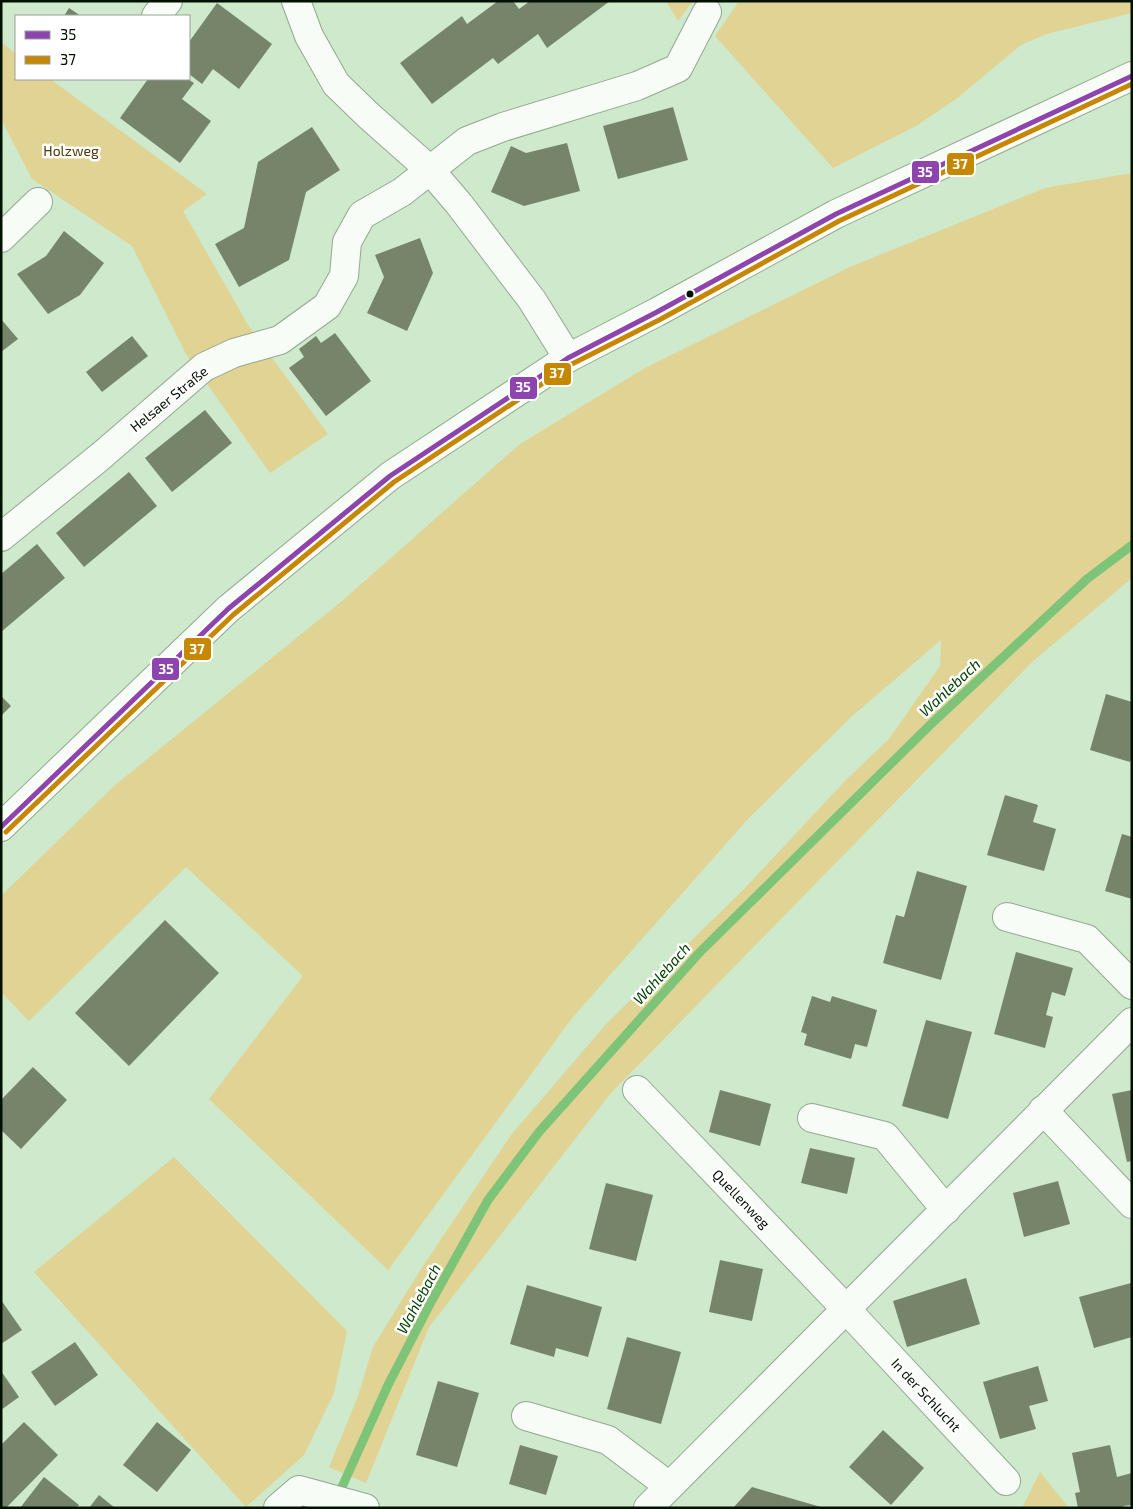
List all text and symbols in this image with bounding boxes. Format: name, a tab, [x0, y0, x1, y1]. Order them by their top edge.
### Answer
legend	[15, 15, 190, 80]
text: 35	[60, 25, 76, 43]
text: 37	[60, 50, 76, 68]
park label: Holzweg	[43, 142, 99, 159]
line badge: 37	[946, 152, 975, 176]
text: 37	[952, 155, 968, 172]
line badge: 35	[911, 160, 940, 184]
text: 35	[917, 163, 933, 180]
unlabelled marker	[685, 289, 695, 299]
street label: Helsaer Straße	[126, 362, 211, 435]
line badge: 37	[543, 362, 572, 386]
text: 37	[549, 364, 565, 381]
line badge: 35	[509, 376, 538, 400]
text: 35	[515, 378, 531, 395]
line badge: 37	[183, 637, 212, 661]
text: 37	[189, 640, 205, 657]
water label: Wahlebach	[915, 655, 984, 720]
line badge: 35	[151, 657, 180, 681]
text: 35	[158, 660, 174, 677]
water label: Wahlebach	[629, 939, 694, 1008]
street label: Quellenweg	[709, 1166, 774, 1232]
water label: Wahlebach	[392, 1260, 444, 1337]
street label: In der Schlucht	[888, 1354, 965, 1435]

